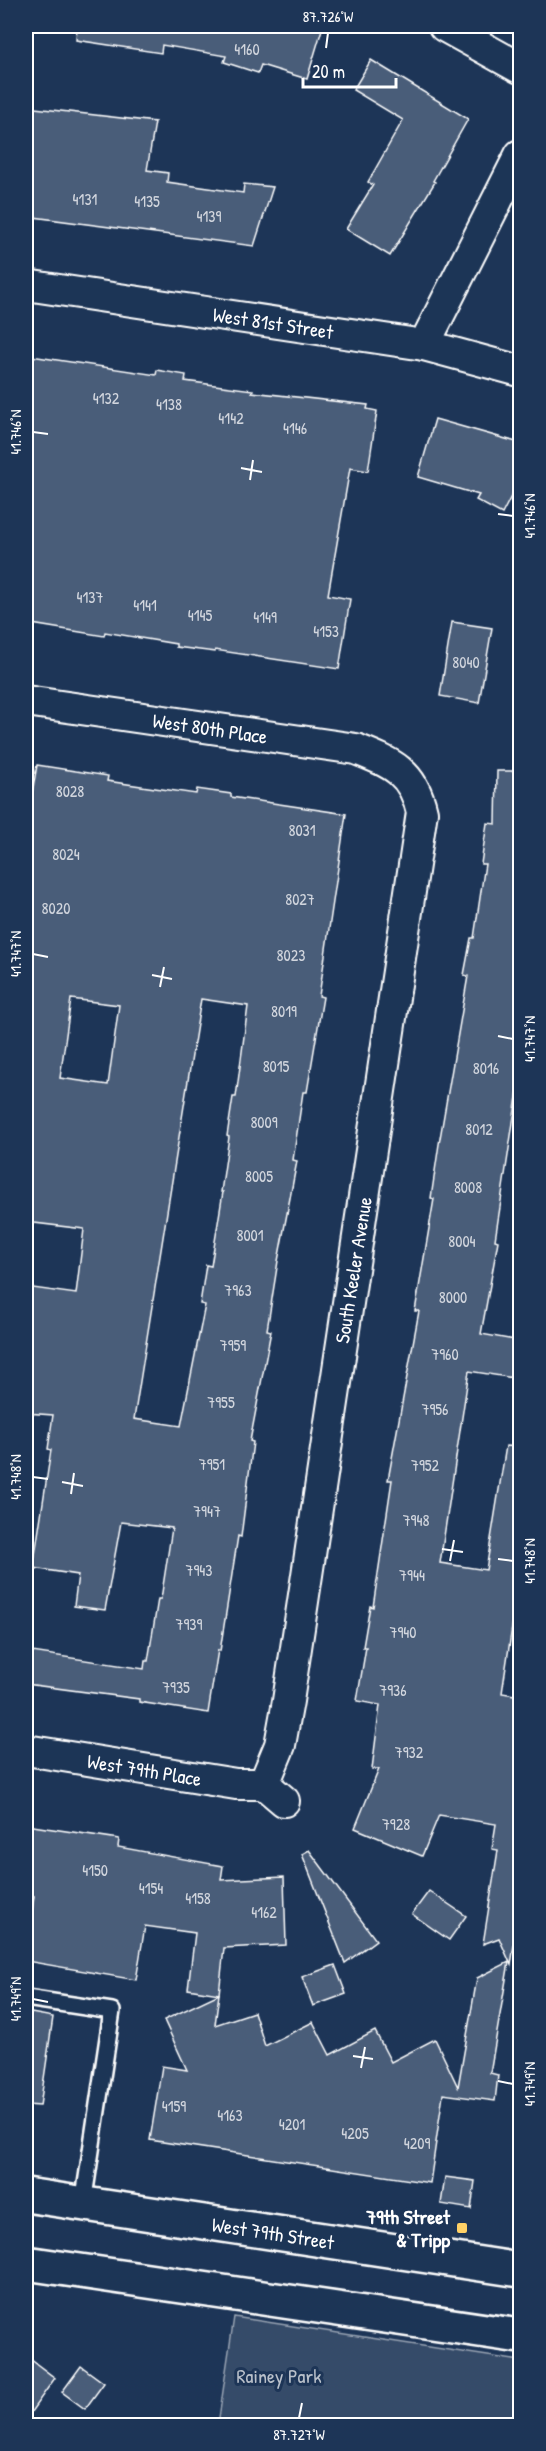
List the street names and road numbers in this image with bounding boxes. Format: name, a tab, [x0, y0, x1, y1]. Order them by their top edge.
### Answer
street label: West 81st Street	[211, 300, 336, 345]
street label: West 80th Place	[151, 706, 269, 749]
street label: South Keeler Avenue	[328, 1195, 378, 1345]
street label: West 79th Place	[85, 1747, 203, 1792]
street label: West 79th Street	[210, 2210, 337, 2255]

